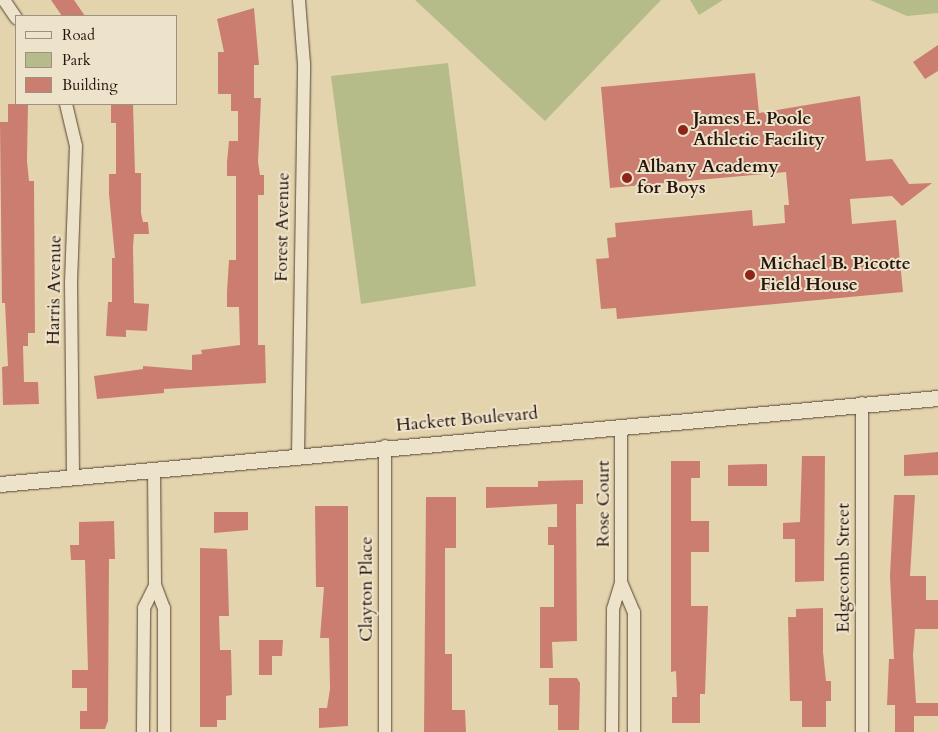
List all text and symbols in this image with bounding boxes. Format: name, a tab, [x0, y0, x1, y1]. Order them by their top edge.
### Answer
legend	[15, 15, 178, 105]
text: Road	[62, 25, 95, 45]
text: Park	[62, 50, 91, 70]
text: Building	[62, 75, 118, 95]
place label: James E. Poole Athletic Facility	[693, 109, 825, 152]
marker: James E. Poole Athletic Facility	[677, 124, 689, 136]
place label: Albany Academy for Boys	[637, 157, 779, 200]
street label: Forest Avenue	[271, 172, 295, 282]
marker: Albany Academy for Boys	[621, 172, 633, 184]
street label: Harris Avenue	[43, 235, 67, 345]
place label: Michael B. Picotte Field House	[760, 254, 911, 296]
marker: Michael B. Picotte Field House	[744, 269, 756, 281]
street label: Hackett Boulevard	[395, 403, 539, 437]
street label: Rose Court	[593, 461, 615, 547]
street label: Edgecomb Street	[833, 503, 855, 633]
street label: Clayton Place	[356, 536, 378, 642]

